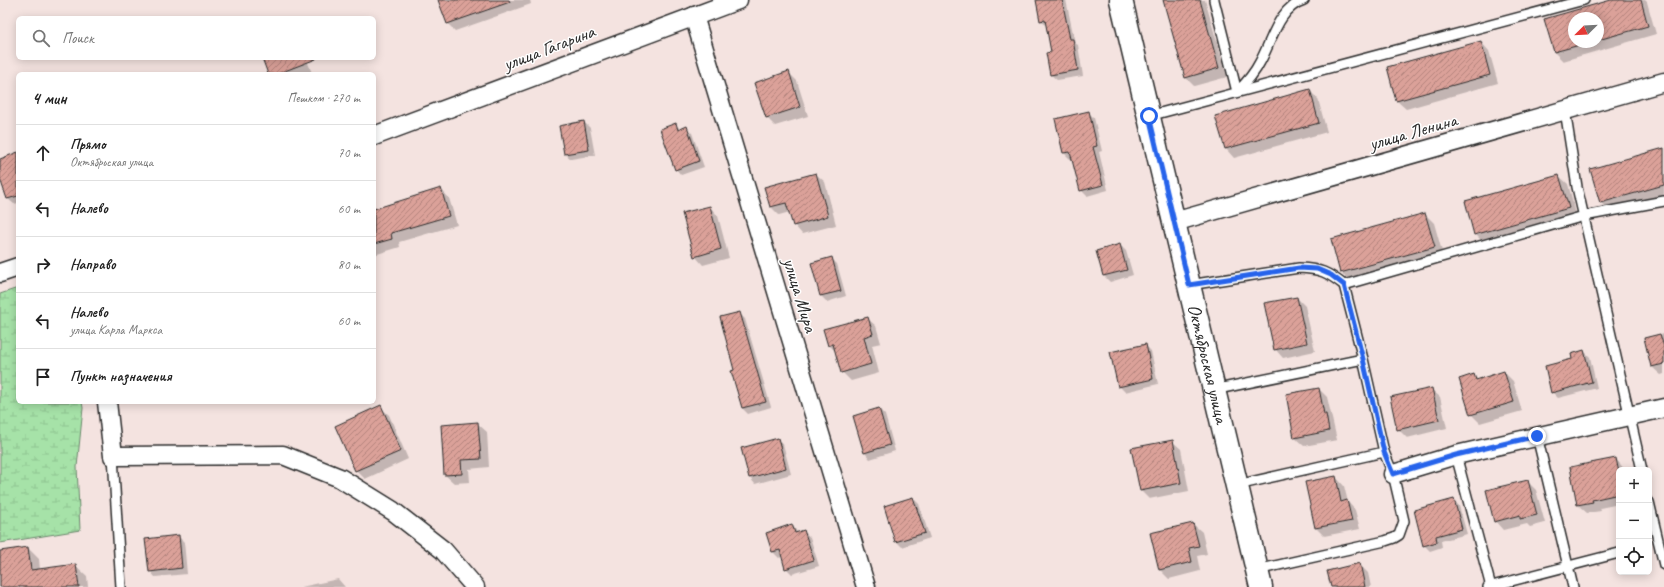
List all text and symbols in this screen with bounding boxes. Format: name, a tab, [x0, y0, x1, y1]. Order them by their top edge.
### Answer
north arrow	[1568, 12, 1604, 48]
search box	[16, 16, 376, 60]
street label: улица Гагарина	[499, 19, 600, 77]
icon: search	[30, 27, 52, 49]
text: Поиск	[62, 29, 94, 48]
text: 4 мин	[32, 88, 67, 109]
text: Пешком · 270 m	[287, 90, 360, 106]
route start	[1140, 107, 1158, 125]
street label: улица Ленина	[1365, 107, 1462, 156]
text: Прямо	[70, 135, 106, 154]
icon: ahead	[32, 142, 54, 164]
text: 70 m	[338, 145, 360, 161]
text: Октябрьская улица	[70, 154, 153, 170]
icon: left	[32, 198, 54, 220]
text: Налево	[70, 199, 108, 218]
text: 60 m	[338, 201, 360, 217]
icon: right	[32, 254, 54, 276]
street label: улица Мира	[777, 254, 823, 336]
text: Направо	[70, 255, 116, 274]
text: 80 m	[338, 257, 360, 273]
street label: Октябрьская улица	[1182, 302, 1234, 428]
text: Налево	[70, 303, 108, 322]
icon: left	[32, 310, 54, 332]
text: 60 m	[338, 313, 360, 329]
text: улица Карла Маркса	[70, 322, 162, 338]
icon: arrive	[32, 366, 54, 388]
text: Пункт назначения	[70, 367, 172, 386]
route end	[1528, 427, 1546, 445]
map controls	[1616, 467, 1652, 575]
button: +	[1616, 467, 1652, 503]
button: −	[1616, 503, 1652, 539]
button: locate	[1616, 539, 1652, 575]

